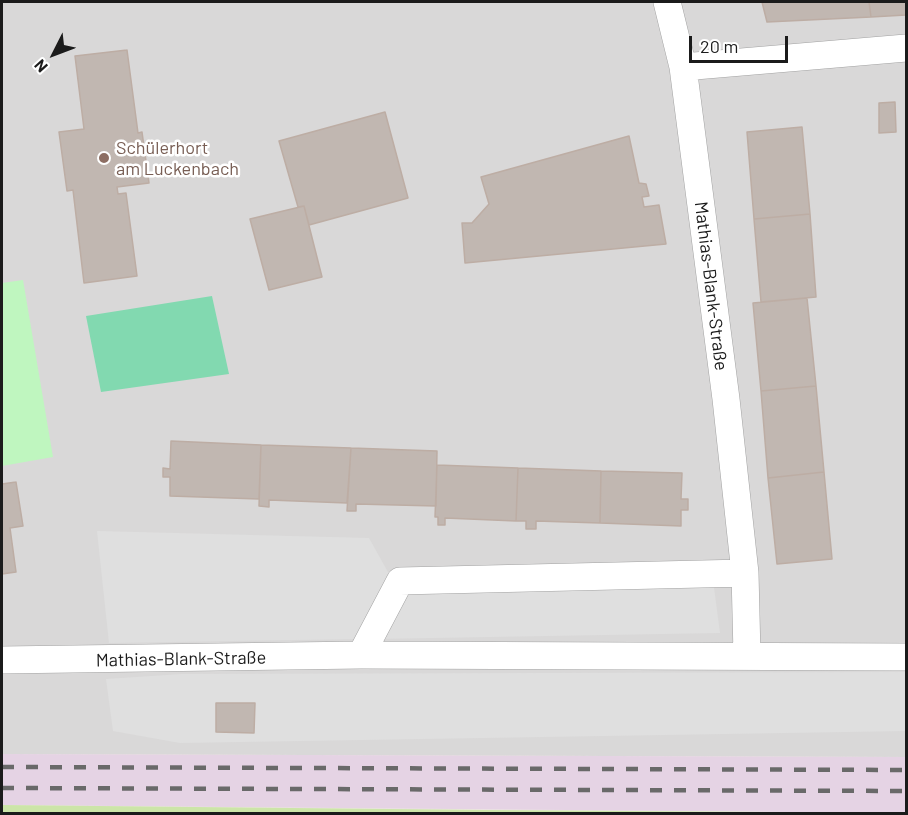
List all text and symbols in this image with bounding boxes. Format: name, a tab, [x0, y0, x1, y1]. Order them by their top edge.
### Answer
north arrow	[24, 24, 84, 84]
scale bar	[692, 24, 791, 62]
text: 20 m	[700, 35, 738, 57]
text: N	[30, 56, 51, 77]
place label: Schülerhort am Luckenbach	[116, 137, 239, 180]
marker: Schülerhort am Luckenbach	[97, 151, 111, 165]
street label: Mathias-Blank-Straße	[690, 200, 732, 372]
street label: Mathias-Blank-Straße	[96, 647, 266, 671]

